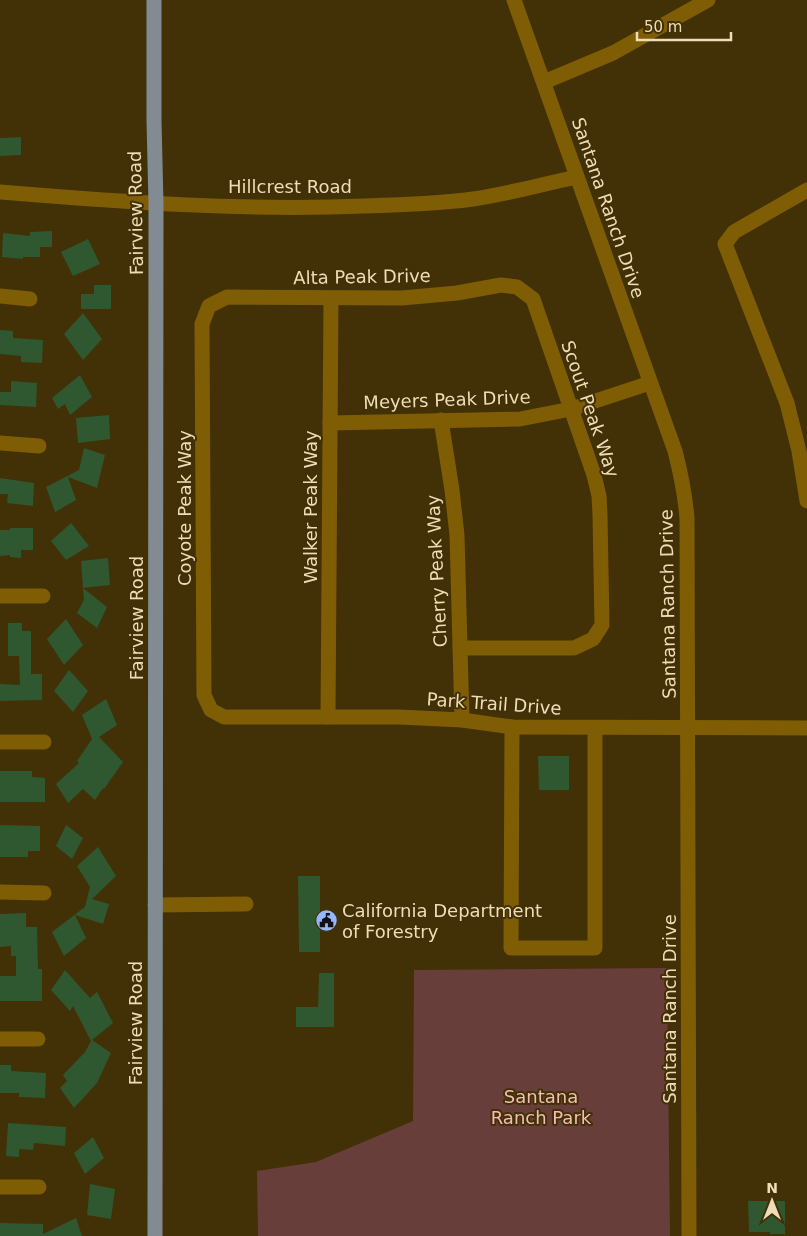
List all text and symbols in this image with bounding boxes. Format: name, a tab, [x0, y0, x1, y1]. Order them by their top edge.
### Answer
scale bar	[637, 10, 731, 42]
text: 50 m	[644, 18, 682, 36]
street label: Santana Ranch Drive	[568, 115, 649, 301]
street label: Fairview Road	[124, 151, 147, 275]
street label: Hillcrest Road	[228, 176, 352, 197]
street label: Alta Peak Drive	[293, 265, 431, 288]
street label: Scout Peak Way	[557, 338, 624, 480]
street label: Meyers Peak Drive	[363, 386, 531, 413]
street label: Coyote Peak Way	[174, 430, 195, 586]
street label: Walker Peak Way	[300, 430, 321, 584]
street label: Cherry Peak Way	[422, 494, 451, 648]
street label: Santana Ranch Drive	[655, 509, 680, 699]
street label: Fairview Road	[126, 556, 147, 680]
street label: Park Trail Drive	[426, 688, 562, 719]
place label: California Department of Forestry	[342, 900, 542, 942]
public building icon: California Department of Forestry	[314, 909, 338, 933]
street label: Santana Ranch Drive	[659, 914, 680, 1104]
street label: Fairview Road	[125, 961, 146, 1085]
park label: Santana Ranch Park	[491, 1086, 592, 1128]
north arrow	[747, 1176, 797, 1226]
text: N	[766, 1180, 778, 1196]

